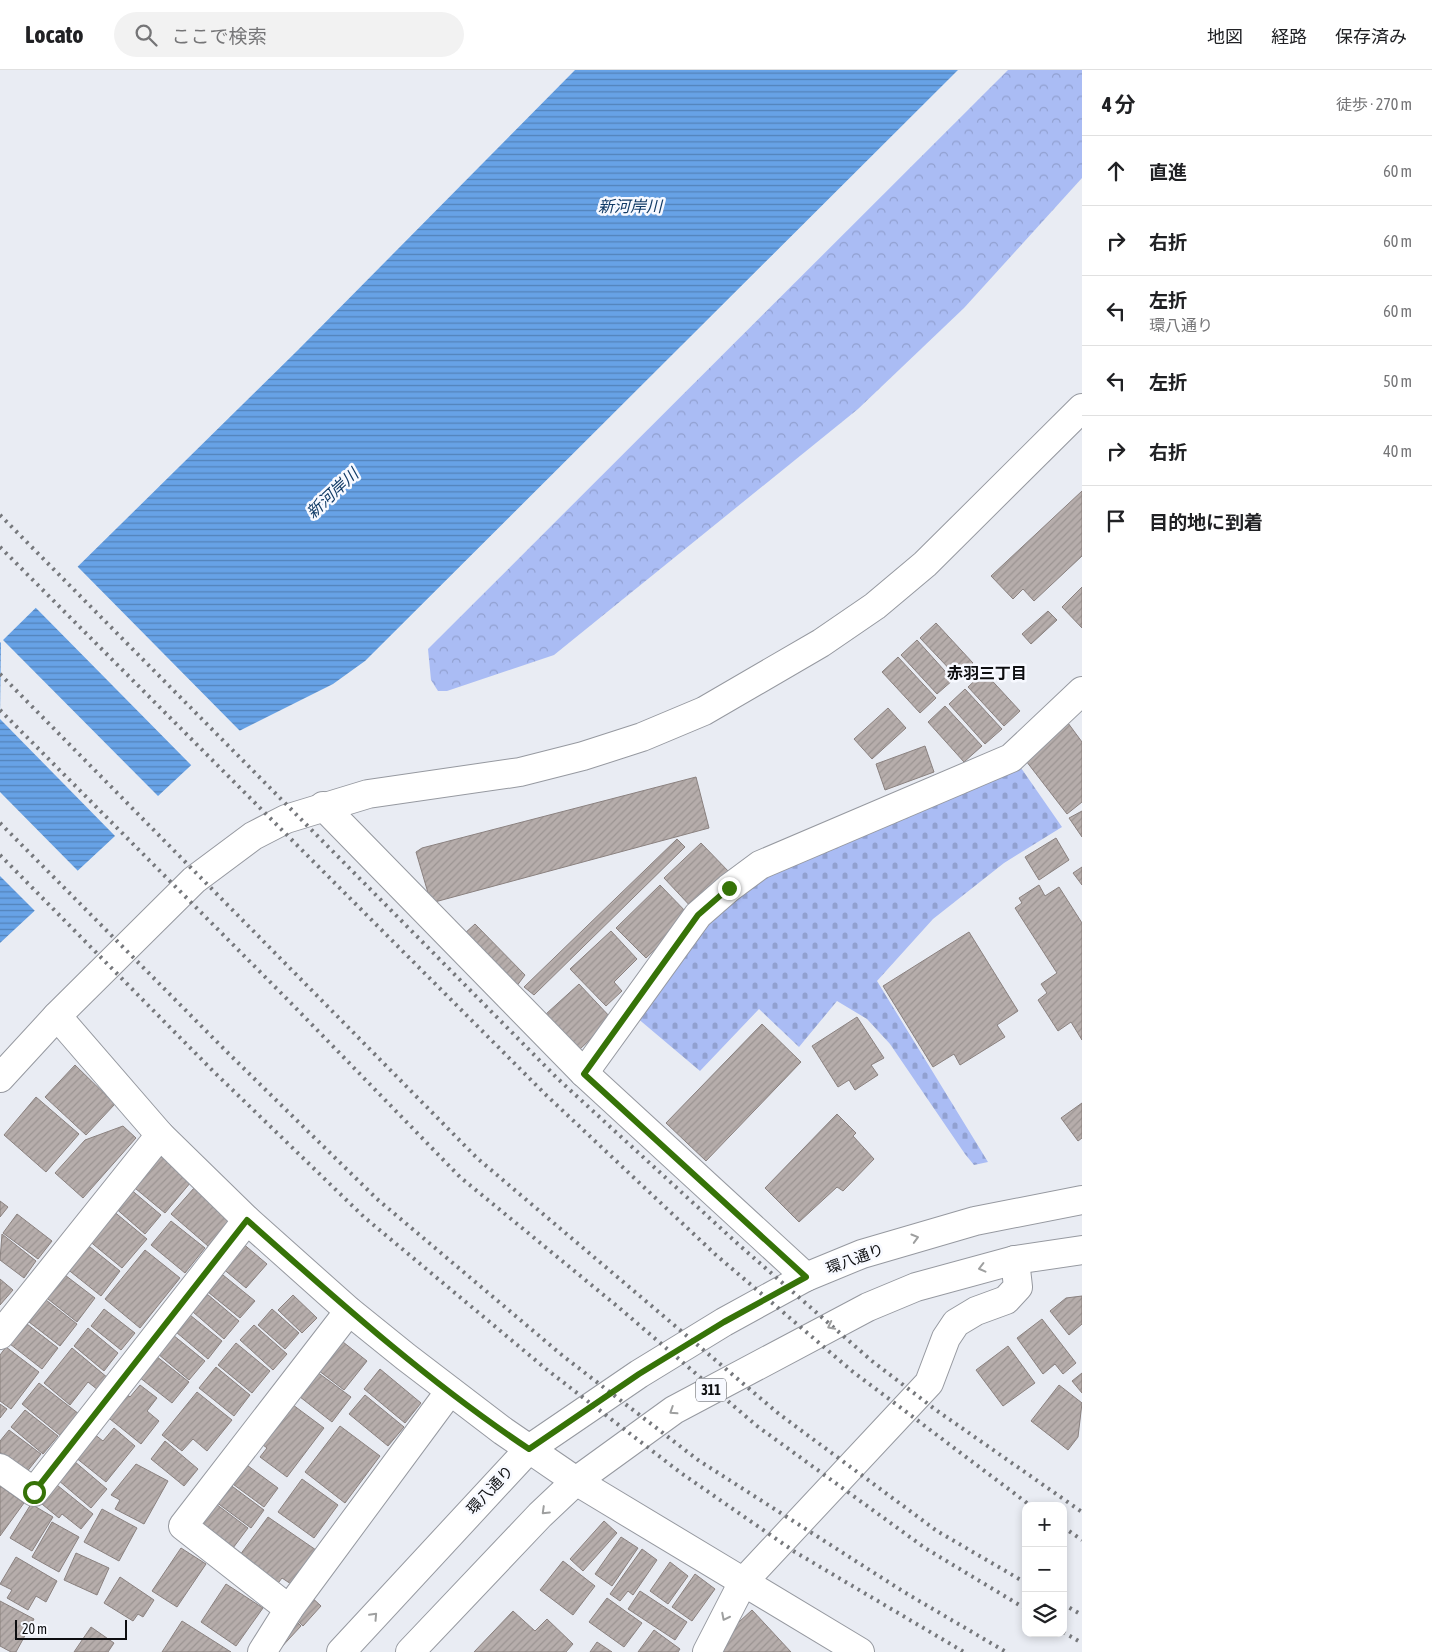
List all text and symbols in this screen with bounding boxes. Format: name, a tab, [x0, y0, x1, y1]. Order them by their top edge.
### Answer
search box	[114, 12, 464, 57]
text: Locato	[25, 21, 84, 48]
icon: search	[132, 21, 160, 49]
text: ここで検索	[172, 25, 267, 47]
text: 地図	[1207, 26, 1243, 47]
text: 経路	[1271, 26, 1307, 47]
text: 保存済み	[1335, 26, 1407, 47]
text: 4 分	[1102, 92, 1136, 116]
text: 徒歩 · 270 m	[1336, 95, 1412, 113]
icon: ahead	[1102, 157, 1130, 185]
text: 直進	[1149, 161, 1187, 183]
text: 60 m	[1383, 162, 1412, 180]
water label: 新河岸川	[598, 197, 664, 215]
icon: right	[1102, 227, 1130, 255]
text: 右折	[1149, 231, 1187, 253]
text: 60 m	[1383, 232, 1412, 250]
text: 左折	[1149, 289, 1187, 311]
icon: left	[1102, 297, 1130, 325]
text: 60 m	[1383, 302, 1412, 320]
text: 環八通り	[1149, 316, 1213, 334]
icon: left	[1102, 367, 1130, 395]
text: 左折	[1149, 371, 1187, 393]
text: 50 m	[1383, 372, 1412, 390]
icon: right	[1102, 437, 1130, 465]
text: 右折	[1149, 441, 1187, 463]
text: 40 m	[1383, 442, 1412, 460]
water label: 新河岸川	[302, 463, 363, 521]
icon: arrive	[1102, 507, 1130, 535]
text: 目的地に到着	[1149, 511, 1263, 533]
district label: 赤羽三丁目	[947, 664, 1027, 682]
route end	[718, 877, 741, 900]
one-way arrow	[910, 1234, 918, 1244]
street label: 環八通り	[824, 1240, 886, 1277]
one-way arrow	[978, 1262, 987, 1273]
one-way arrow	[828, 1320, 837, 1330]
road number: 311	[696, 1378, 726, 1402]
one-way arrow	[669, 1405, 678, 1415]
street label: 環八通り	[463, 1462, 516, 1517]
route start	[23, 1481, 46, 1504]
map controls	[1022, 1502, 1067, 1637]
button: +	[1022, 1502, 1067, 1547]
one-way arrow	[542, 1505, 551, 1514]
button: −	[1022, 1547, 1067, 1592]
button: layers	[1022, 1592, 1067, 1637]
one-way arrow	[721, 1612, 731, 1621]
one-way arrow	[368, 1613, 377, 1622]
scale bar	[15, 1617, 128, 1640]
text: 20 m	[22, 1621, 47, 1637]

